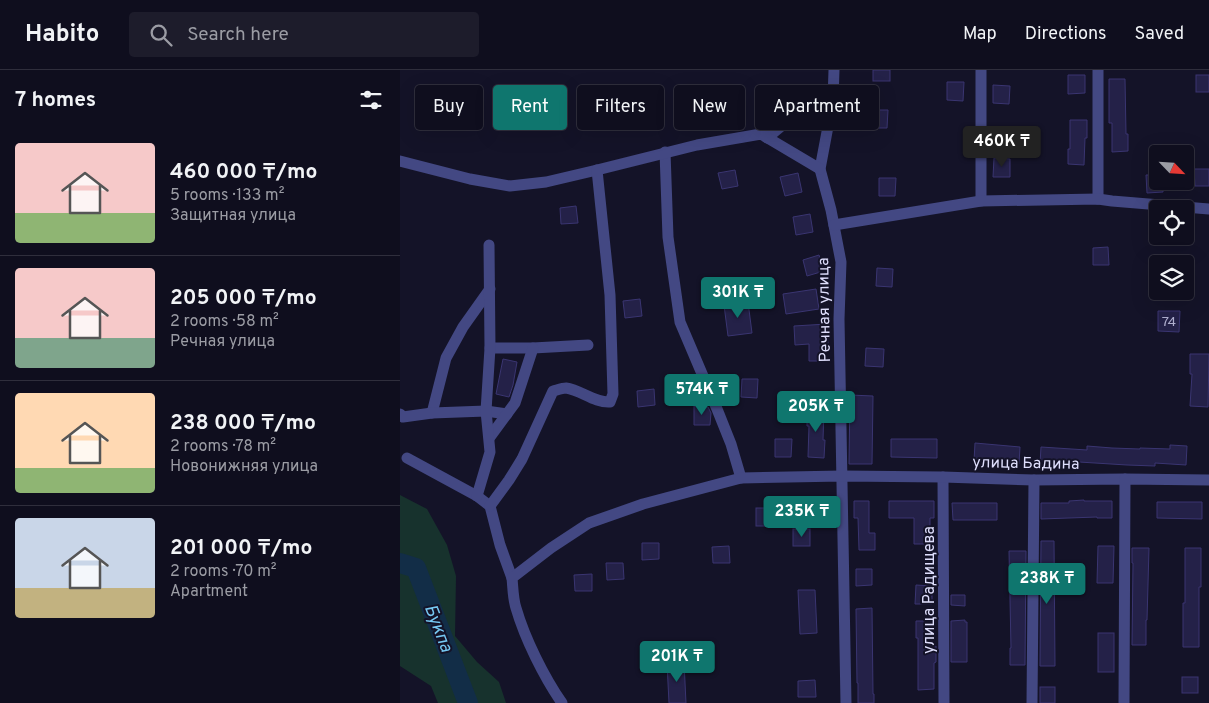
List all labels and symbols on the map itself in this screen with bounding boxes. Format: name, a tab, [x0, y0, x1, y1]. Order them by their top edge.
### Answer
pin: 460K ₸	[961, 126, 1043, 168]
north arrow	[1149, 145, 1194, 190]
street label: Речная улица	[814, 257, 836, 363]
pin: 301K ₸	[697, 276, 779, 319]
house number: 74	[1162, 314, 1176, 331]
pin: 574K ₸	[661, 374, 743, 416]
pin: 205K ₸	[775, 390, 857, 433]
street label: улица Бадина	[972, 453, 1080, 475]
pin: 235K ₸	[761, 496, 843, 538]
street label: улица Радищева	[920, 526, 940, 654]
pin: 238K ₸	[1006, 562, 1088, 605]
water label: Букпа	[418, 601, 457, 656]
pin: 201K ₸	[636, 640, 718, 683]

